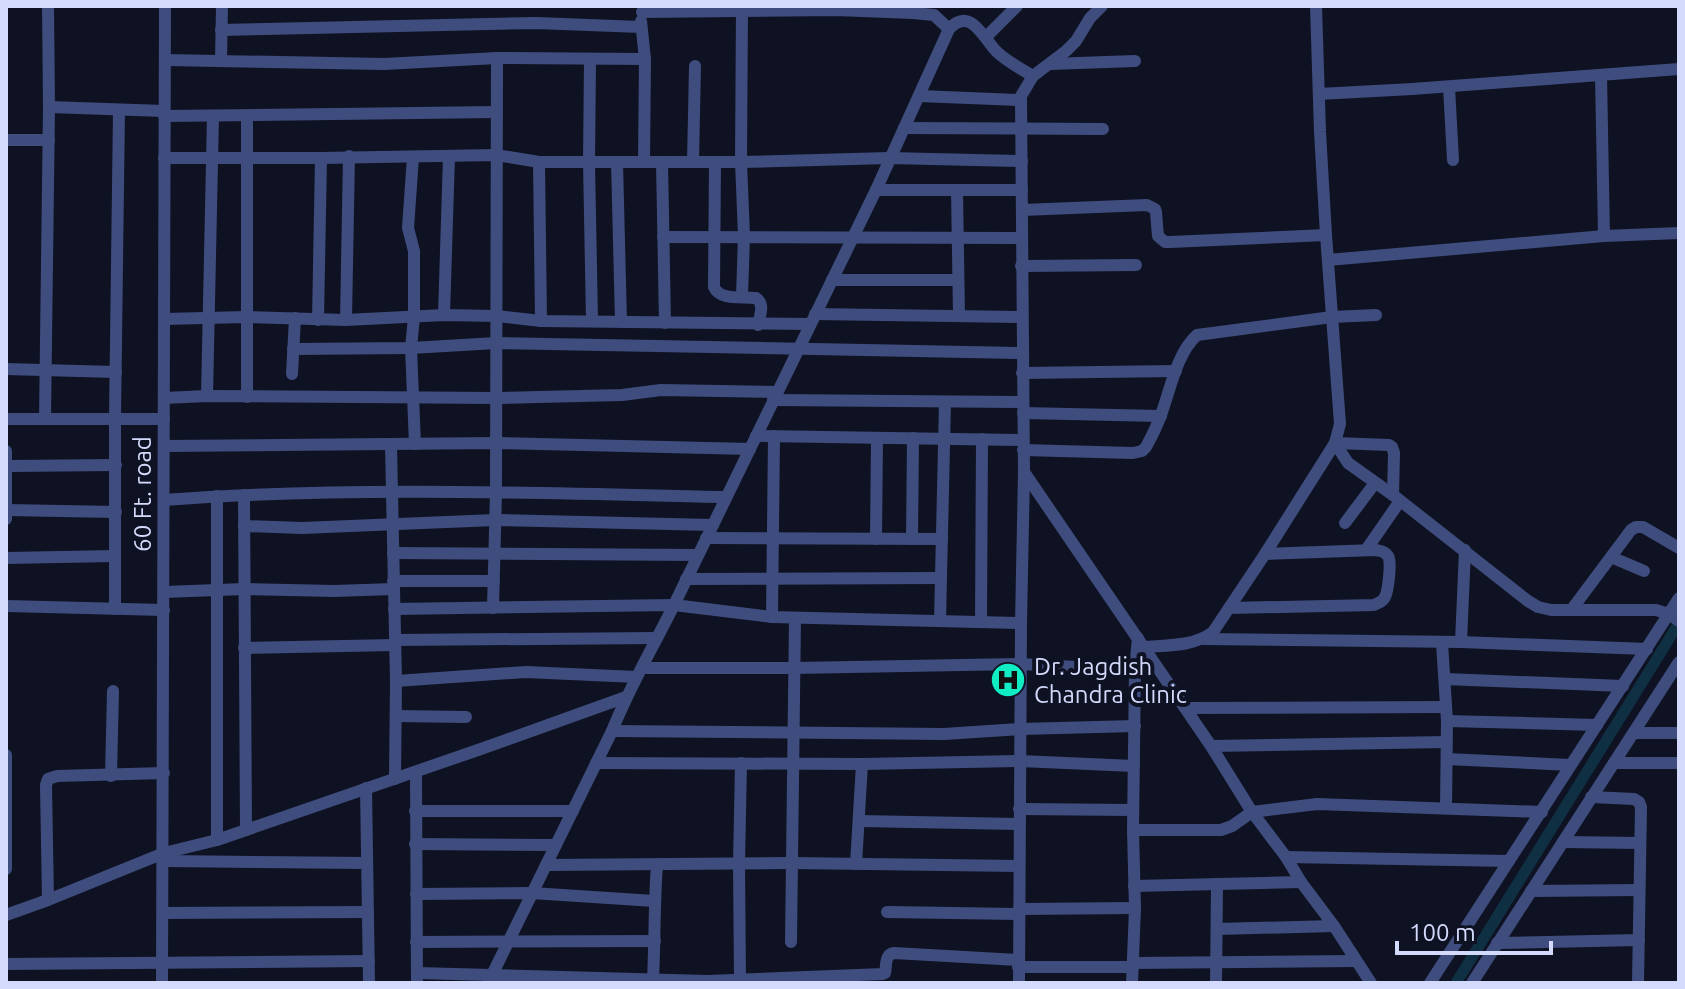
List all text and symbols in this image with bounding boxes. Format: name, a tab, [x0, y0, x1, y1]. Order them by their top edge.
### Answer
street label: 60 Ft. road	[129, 436, 156, 552]
place label: Dr. Jagdish Chandra Clinic	[1034, 653, 1187, 708]
hospital icon: Dr. Jagdish Chandra Clinic	[989, 661, 1027, 699]
scale bar	[1397, 905, 1551, 955]
text: 100 m	[1409, 919, 1476, 946]

